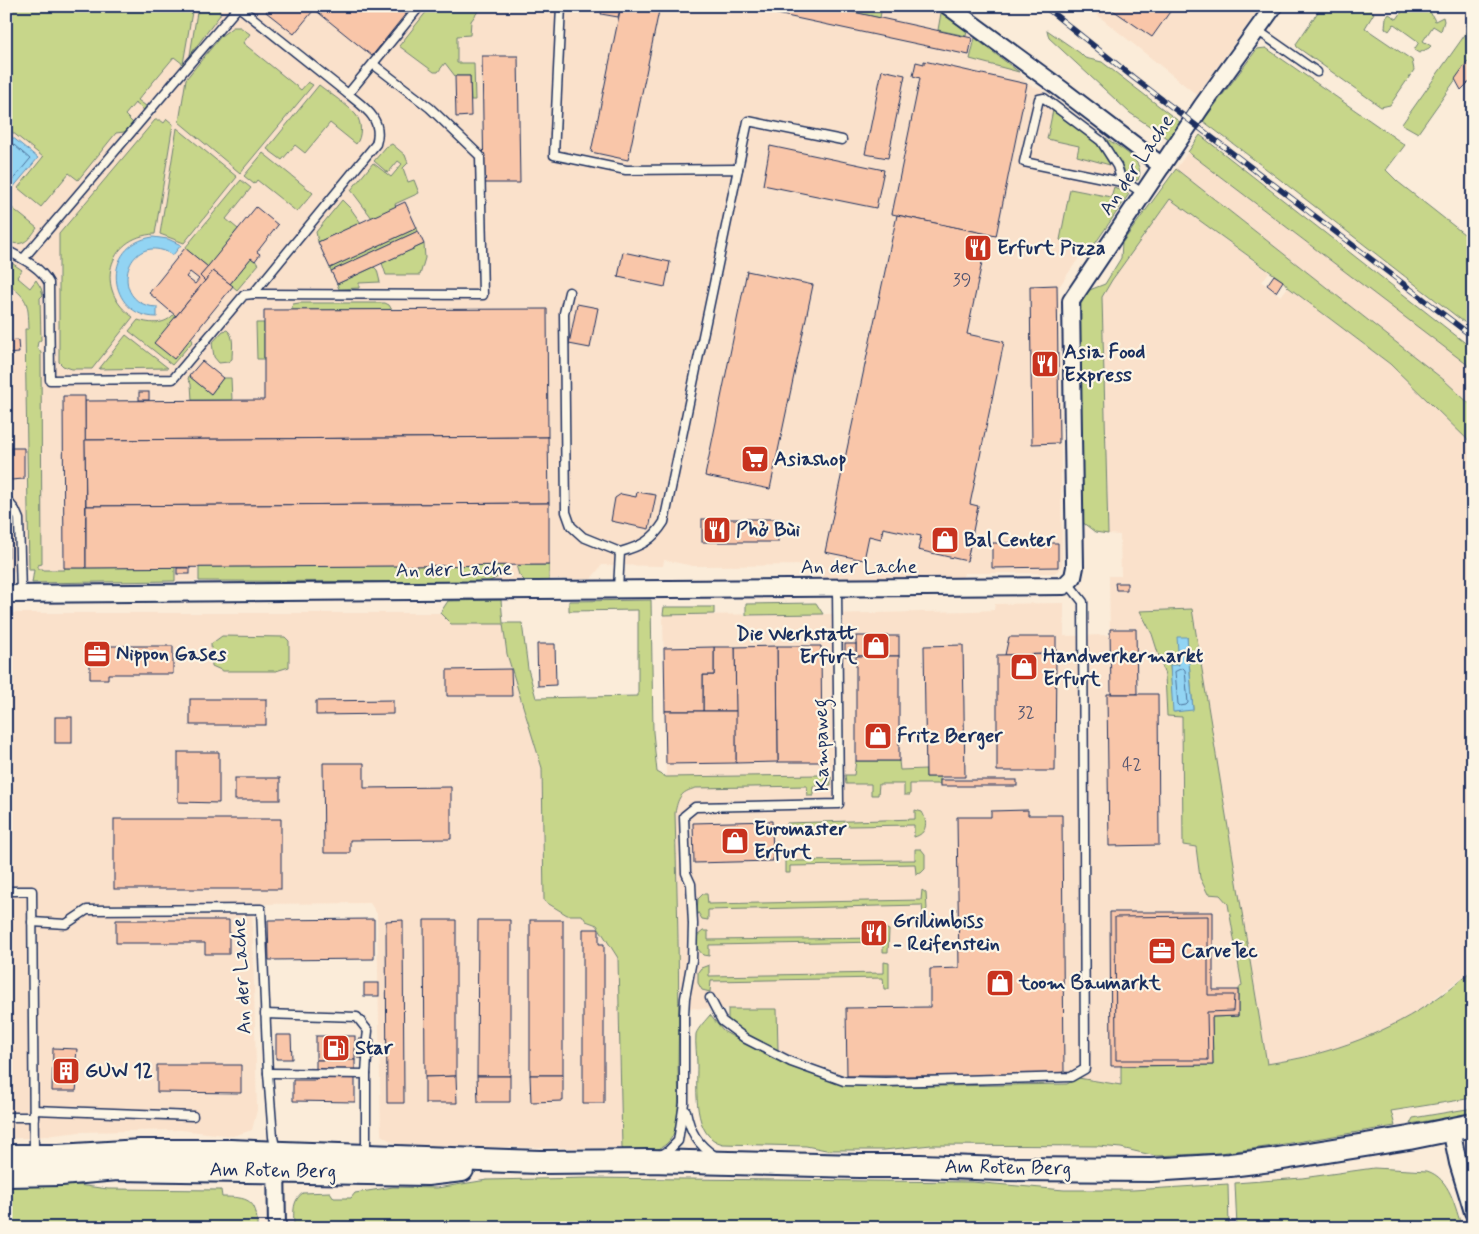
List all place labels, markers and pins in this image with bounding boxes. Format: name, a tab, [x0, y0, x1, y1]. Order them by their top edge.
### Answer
restaurant icon: Erfurt Pizza	[963, 233, 993, 263]
place label: Erfurt Pizza	[997, 235, 1106, 262]
place label: Asia Food Express	[1064, 339, 1145, 389]
restaurant icon: Asia Food Express	[1030, 349, 1060, 379]
supermarket icon: Asiashop	[740, 444, 770, 474]
place label: Asiashop	[774, 446, 846, 473]
restaurant icon: Phở Bùi	[702, 515, 732, 545]
place label: Phở Bùi	[736, 517, 801, 544]
shop icon: Bal Center	[930, 525, 960, 555]
place label: Bal Center	[964, 527, 1056, 554]
place label: Die Werkstatt Erfurt	[736, 621, 858, 671]
shop icon: Die Werkstatt Erfurt	[861, 631, 891, 661]
office icon: Nippon Gases	[82, 639, 112, 669]
place label: Nippon Gases	[116, 641, 227, 668]
place label: Handwerkermarkt Erfurt	[1043, 643, 1204, 693]
shop icon: Handwerkermarkt Erfurt	[1009, 652, 1039, 682]
shop icon: Fritz Berger	[863, 721, 893, 751]
place label: Fritz Berger	[897, 723, 1003, 750]
place label: Euromaster Erfurt	[754, 816, 847, 866]
shop icon: Euromaster Erfurt	[720, 826, 750, 856]
place label: Grillimbiss - Reifenstein	[893, 908, 1000, 958]
restaurant icon: Grillimbiss - Reifenstein	[859, 918, 889, 948]
office icon: CarveTec	[1147, 936, 1177, 966]
place label: CarveTec	[1181, 938, 1258, 965]
shop icon: toom Baumarkt	[985, 968, 1015, 998]
place label: toom Baumarkt	[1018, 970, 1162, 997]
fuel station icon: Star	[321, 1033, 351, 1063]
place label: Star	[355, 1035, 393, 1062]
building icon: GUW 12	[51, 1056, 81, 1086]
place label: GUW 12	[85, 1058, 153, 1085]

